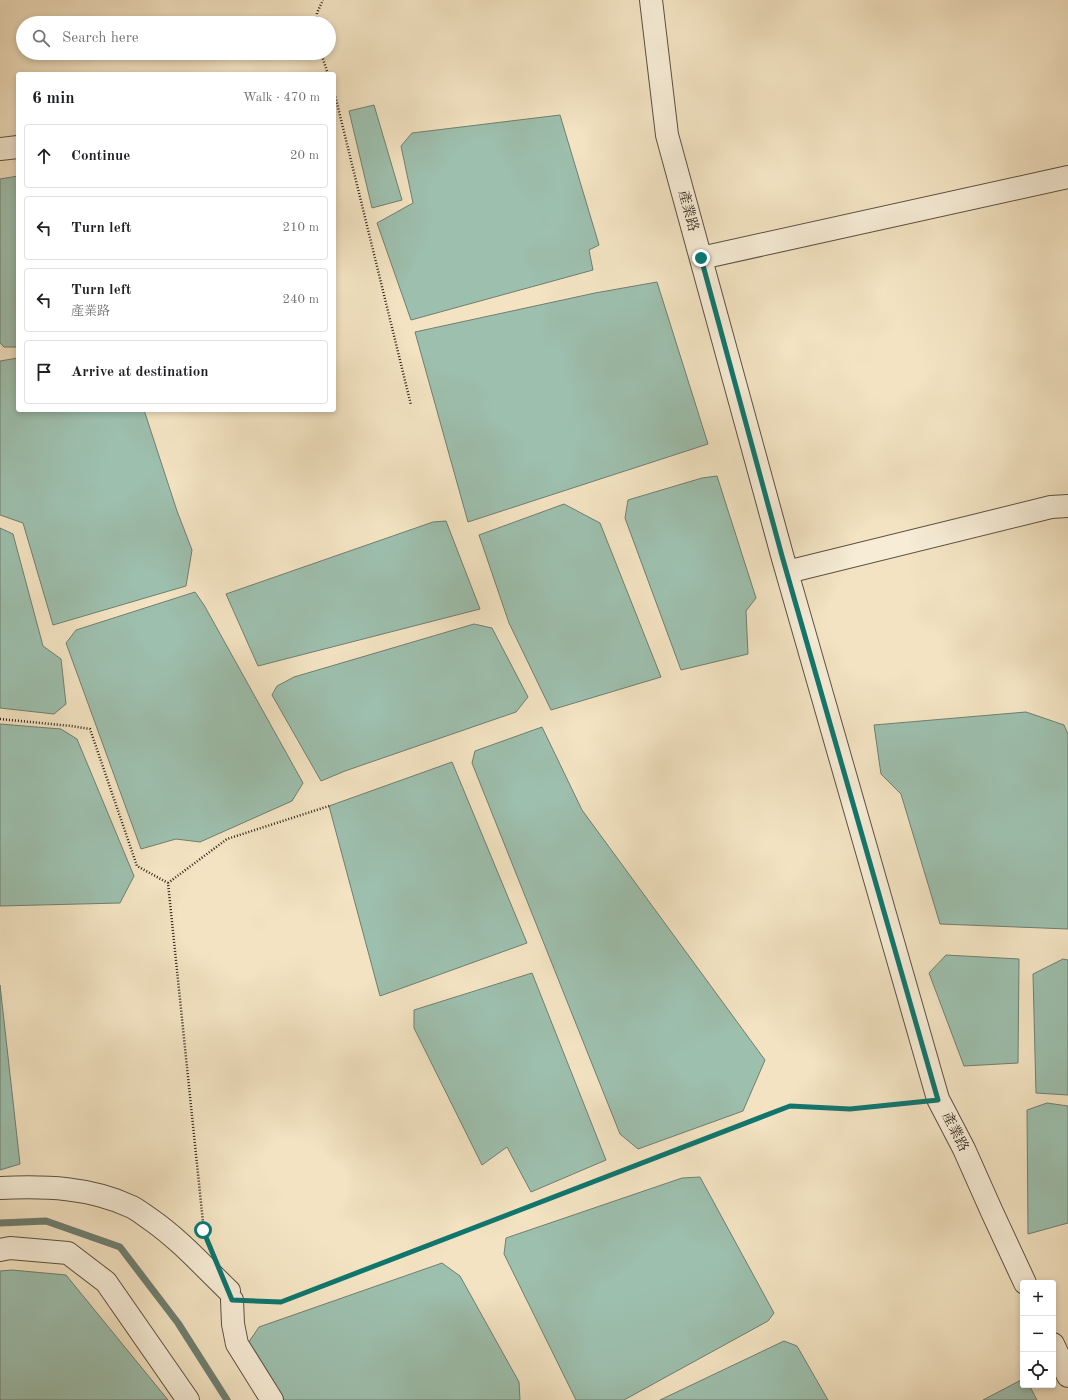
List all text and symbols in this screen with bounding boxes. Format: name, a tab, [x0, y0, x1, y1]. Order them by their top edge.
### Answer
search box	[16, 16, 336, 60]
icon: search	[30, 27, 52, 49]
text: Search here	[62, 31, 139, 46]
text: 6 min	[32, 90, 75, 107]
text: Walk · 470 m	[243, 91, 320, 104]
icon: ahead	[33, 145, 55, 167]
text: Continue	[71, 149, 130, 164]
text: 20 m	[290, 149, 319, 162]
street label: 產業路	[676, 189, 701, 233]
icon: left	[33, 217, 55, 239]
text: Turn left	[71, 221, 131, 236]
text: 210 m	[282, 221, 319, 234]
route end	[692, 249, 710, 267]
text: Turn left	[71, 283, 131, 298]
icon: left	[33, 289, 55, 311]
text: 240 m	[282, 293, 319, 306]
text: 產業路	[71, 305, 110, 318]
icon: arrive	[33, 361, 55, 383]
text: Arrive at destination	[71, 365, 209, 380]
street label: 產業路	[939, 1110, 972, 1154]
route start	[194, 1221, 212, 1239]
map controls	[1020, 1280, 1056, 1388]
button: +	[1020, 1280, 1056, 1316]
button: −	[1020, 1316, 1056, 1352]
button: locate	[1020, 1352, 1056, 1388]

